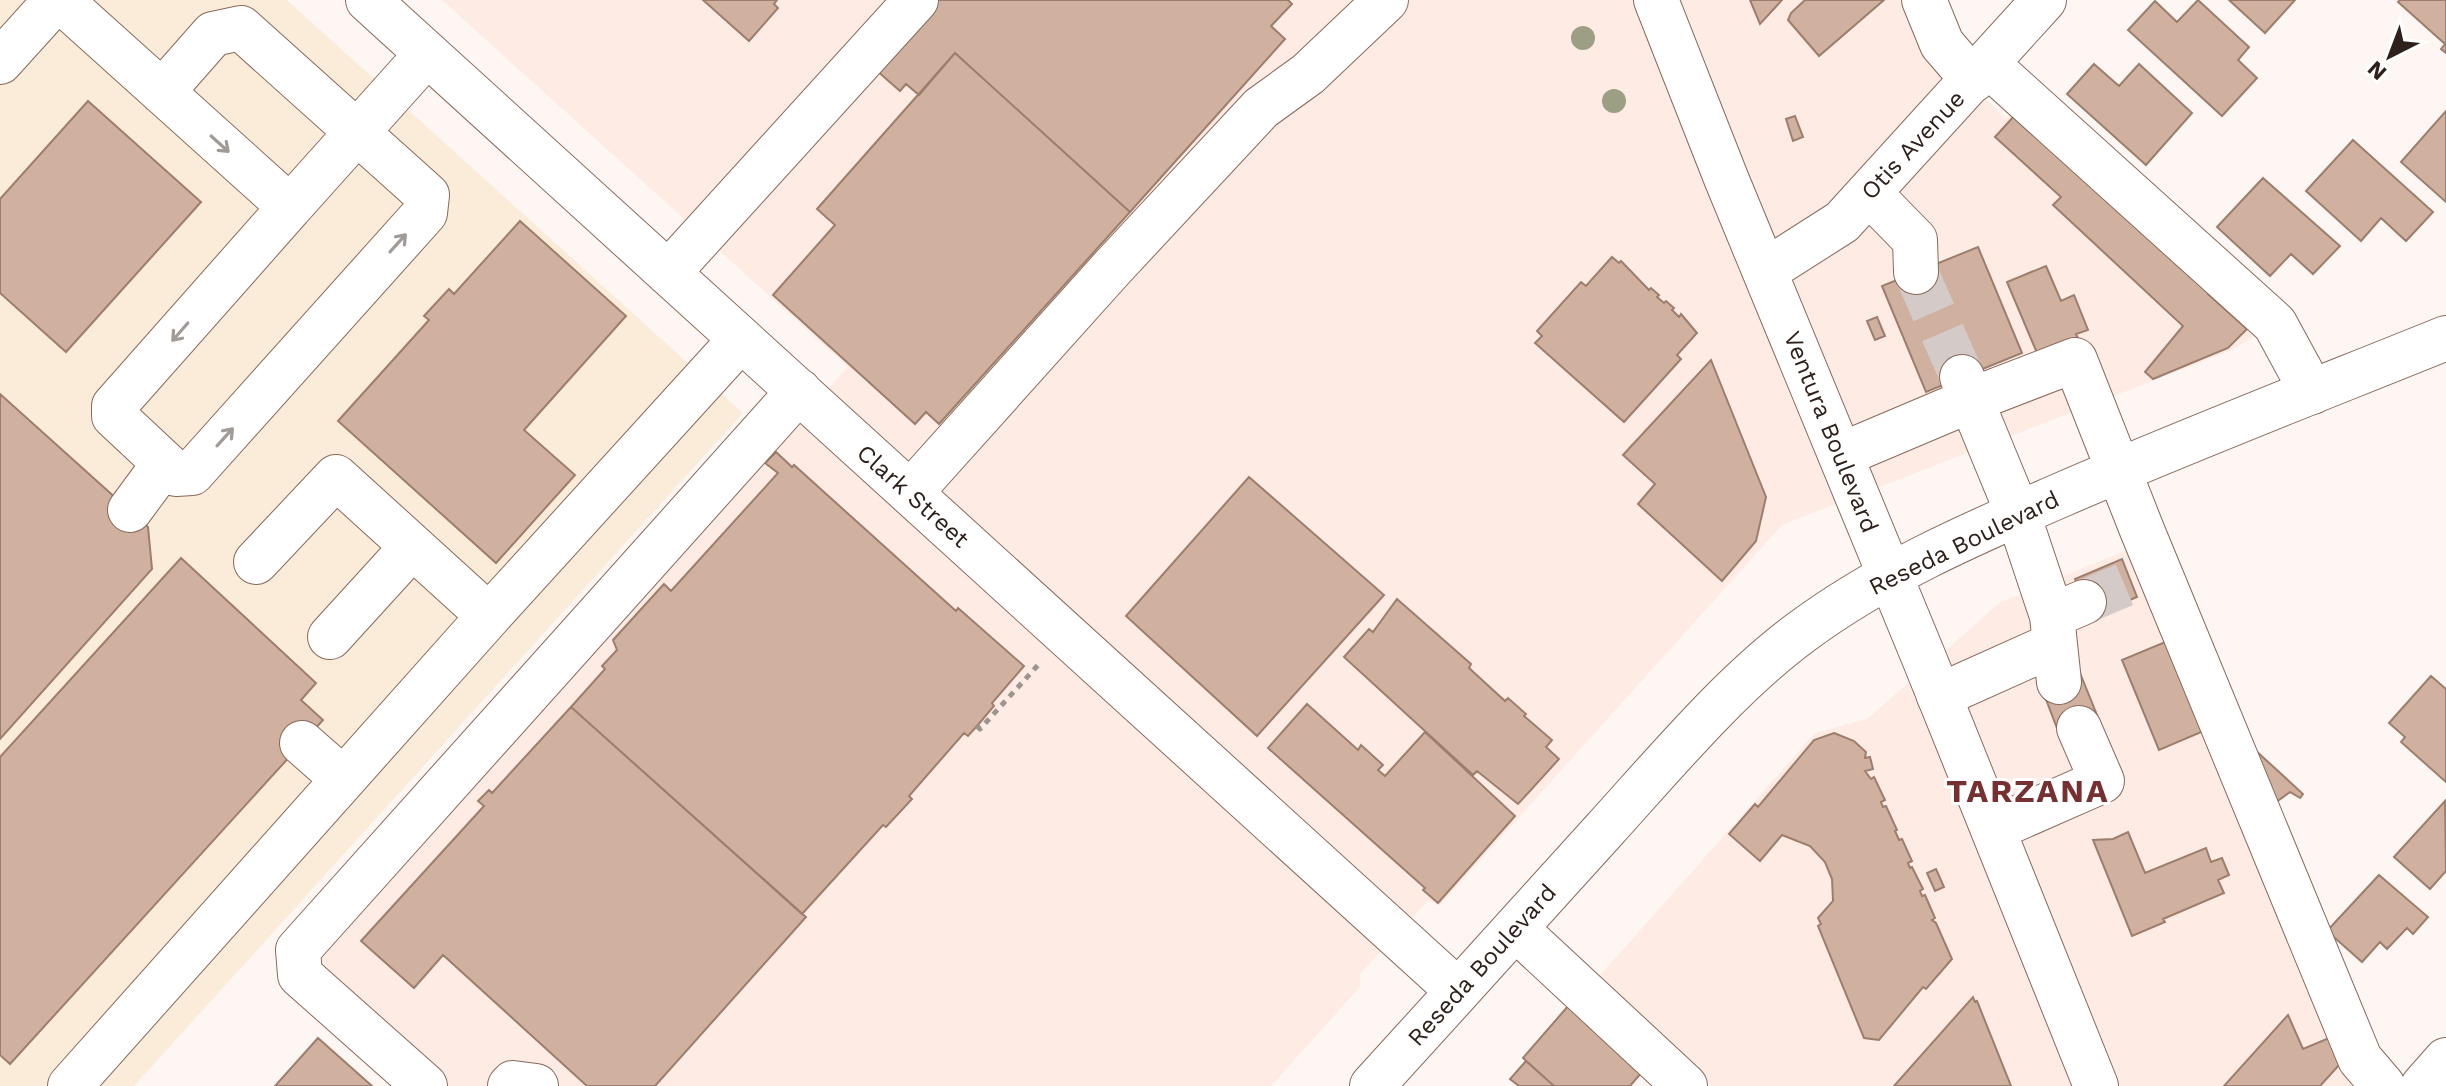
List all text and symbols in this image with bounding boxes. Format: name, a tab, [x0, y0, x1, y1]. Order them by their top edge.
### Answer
north arrow	[2350, 16, 2430, 96]
text: N	[2363, 56, 2391, 85]
street label: Otis Avenue	[1855, 85, 1971, 205]
one-way arrow	[210, 135, 230, 154]
one-way arrow	[389, 233, 408, 253]
one-way arrow	[171, 321, 189, 341]
street label: Ventura Boulevard	[1778, 327, 1884, 537]
one-way arrow	[215, 427, 233, 447]
street label: Clark Street	[851, 439, 975, 553]
street label: Reseda Boulevard	[1864, 485, 2064, 601]
district label: TARZANA	[1946, 772, 2110, 810]
street label: Reseda Boulevard	[1402, 878, 1562, 1052]

